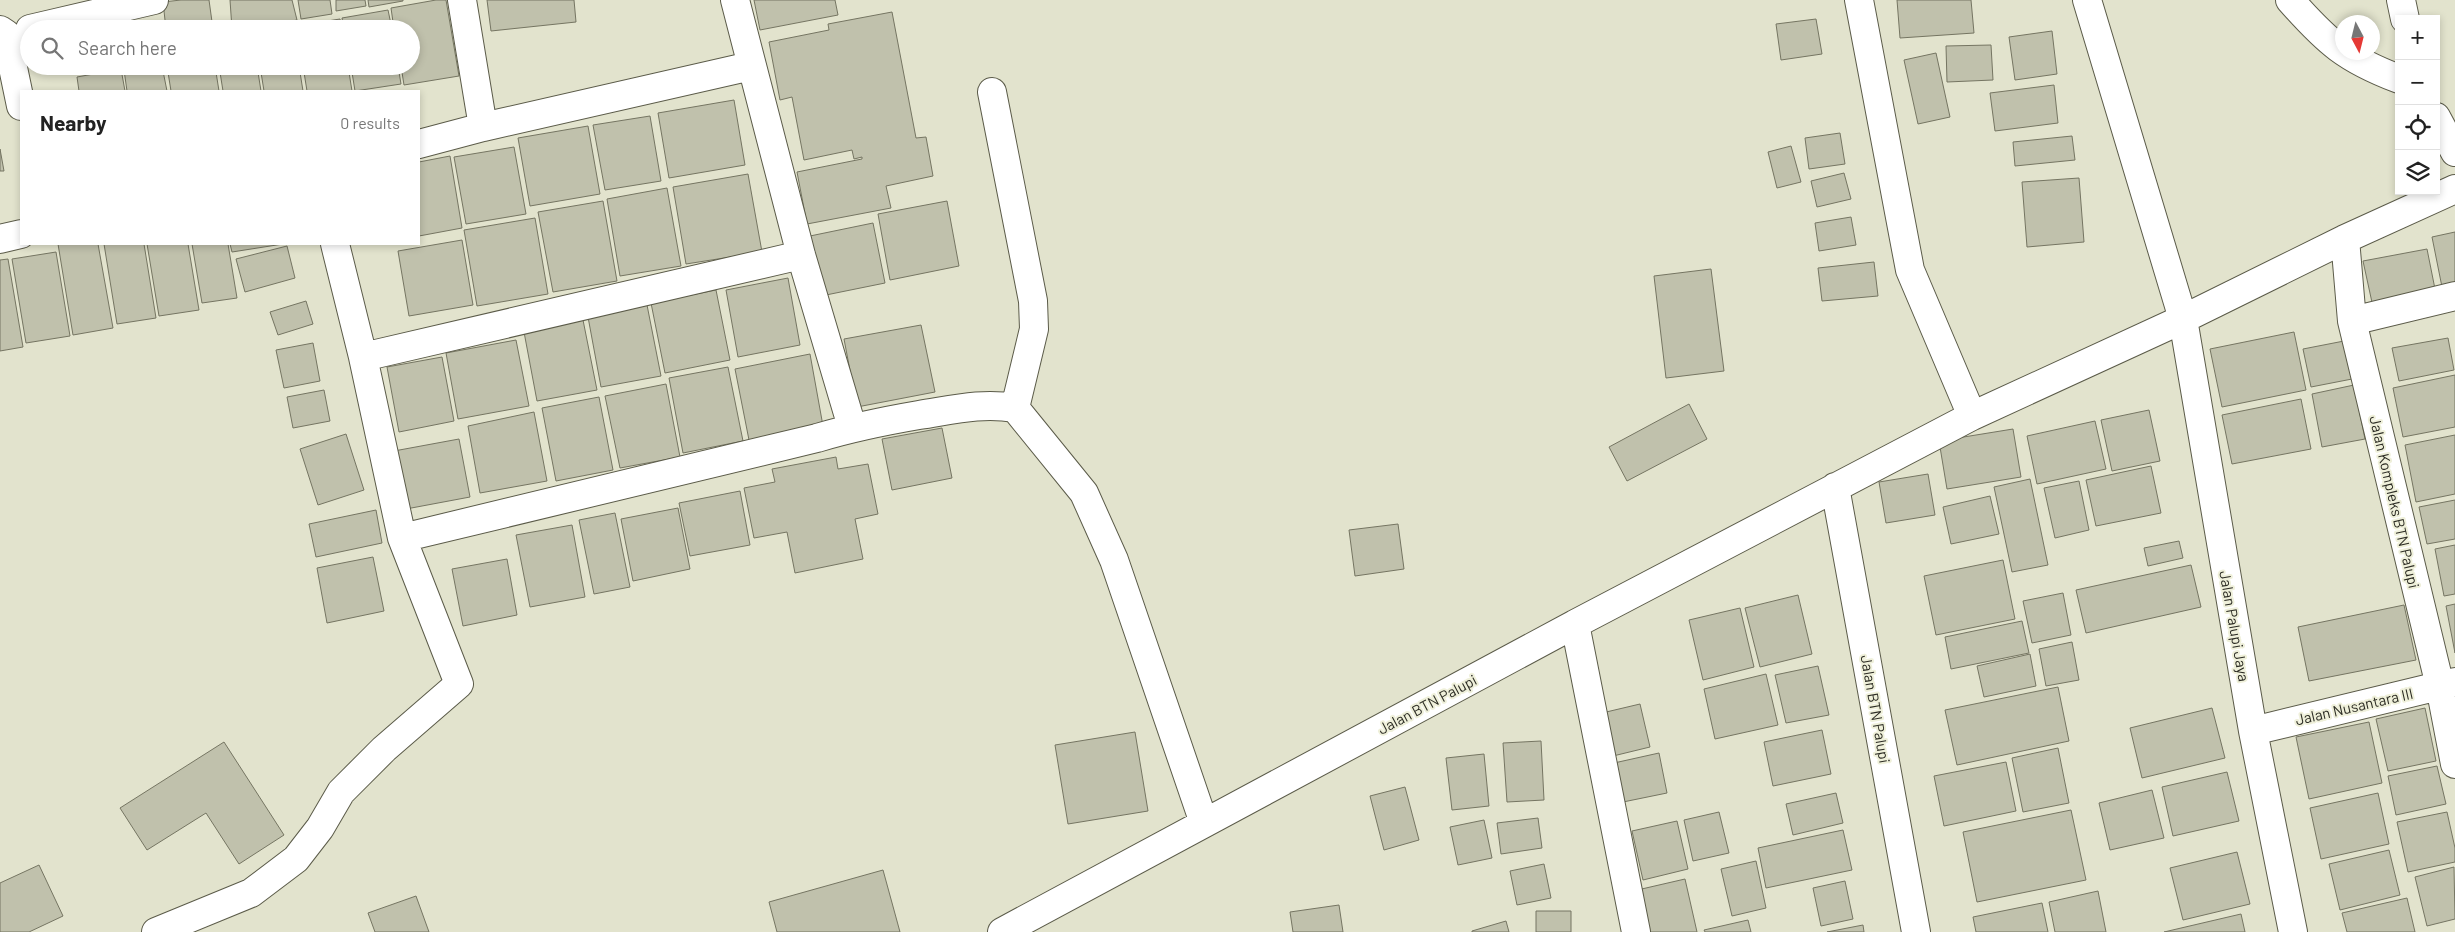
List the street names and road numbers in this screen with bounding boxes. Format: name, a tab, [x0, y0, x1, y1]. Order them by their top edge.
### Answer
street label: Jalan Kompleks BTN Palupi	[2366, 414, 2424, 590]
street label: Jalan Palupi Jaya	[2216, 569, 2254, 683]
street label: Jalan BTN Palupi	[1858, 653, 1894, 765]
street label: Jalan BTN Palupi	[1374, 670, 1480, 738]
street label: Jalan Nusantara III	[2293, 684, 2415, 728]

